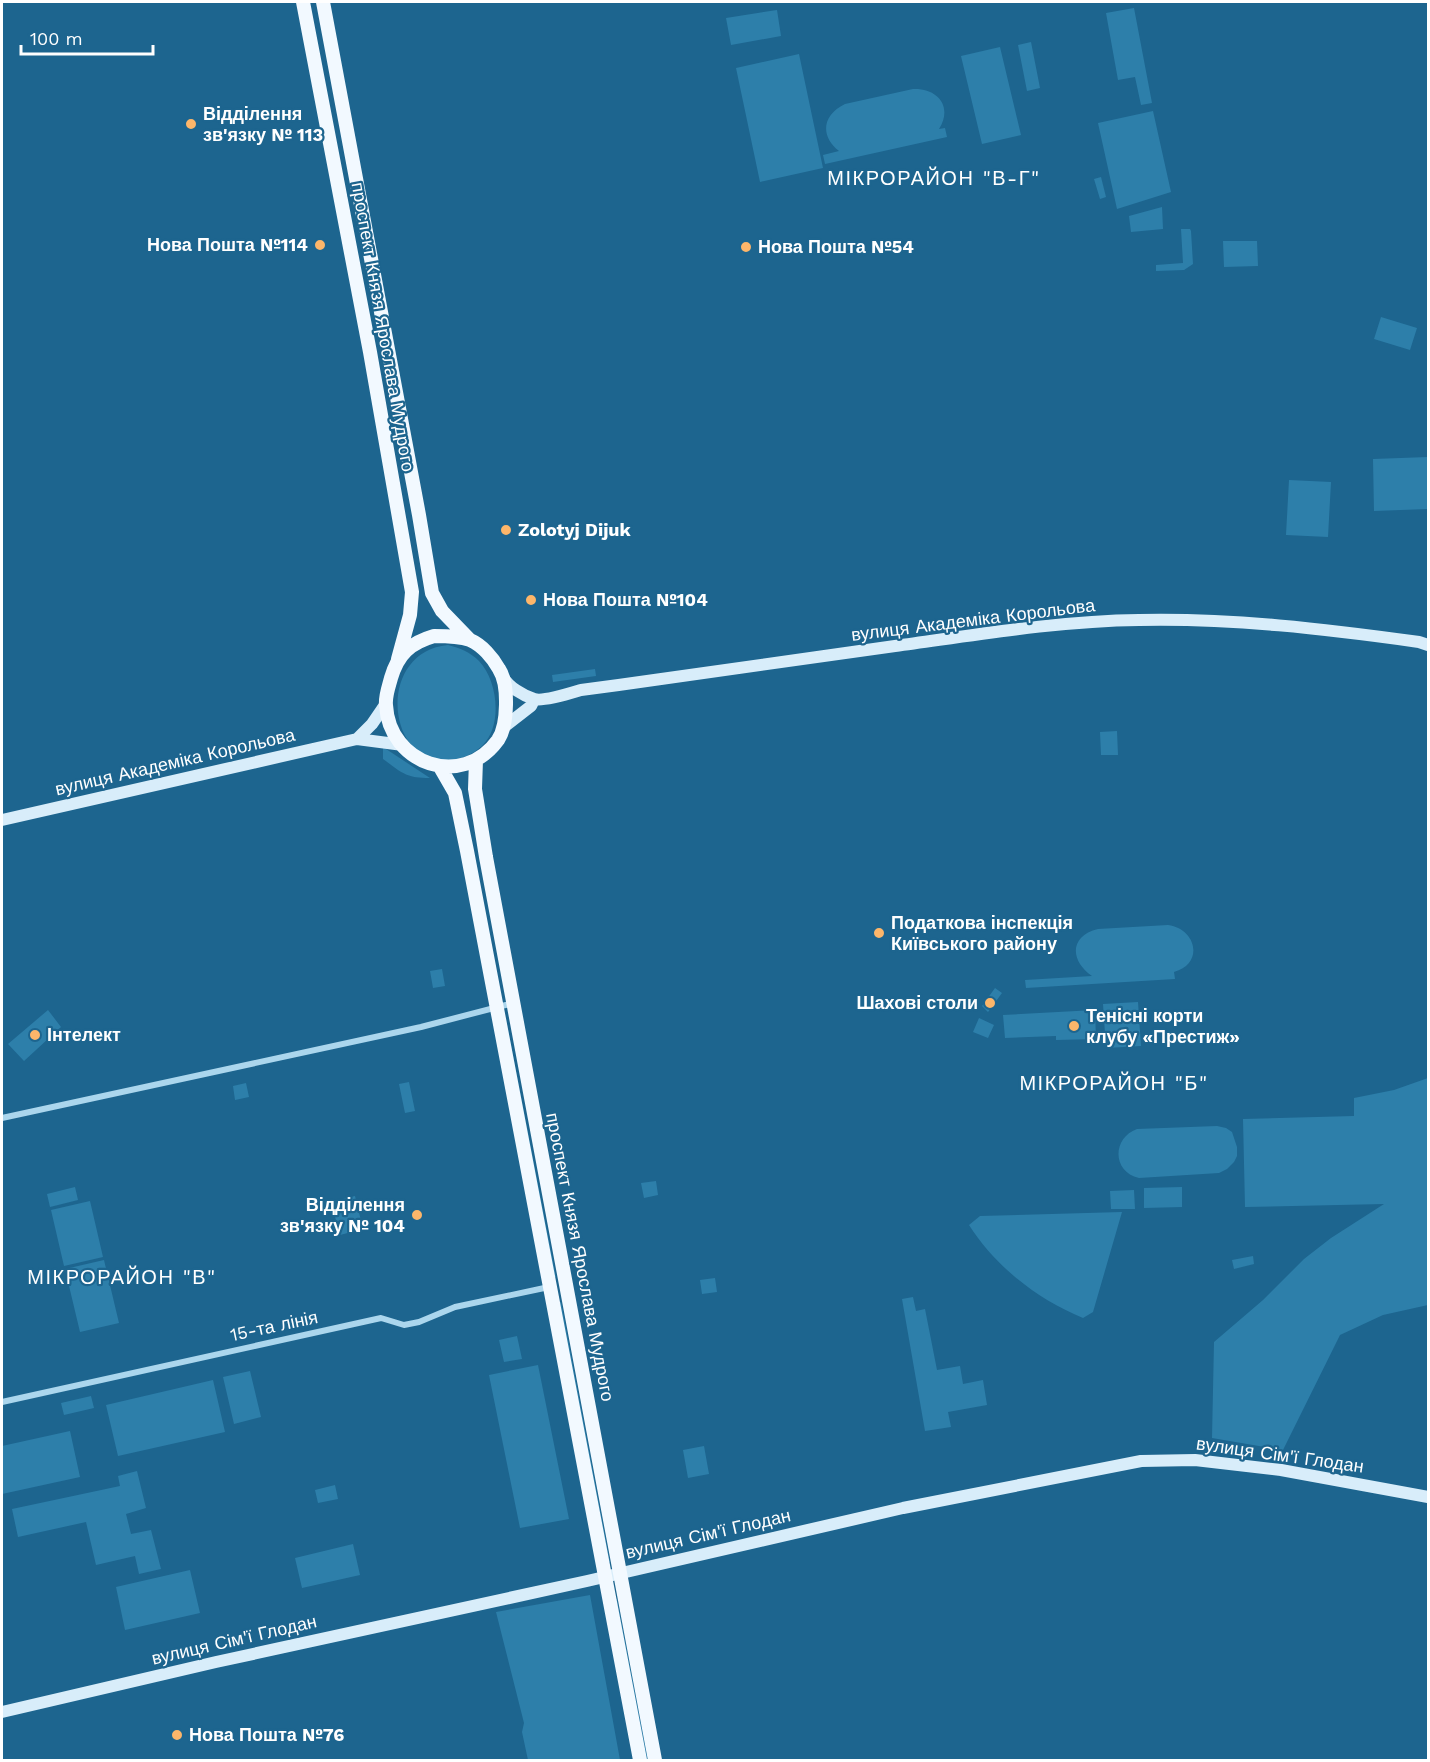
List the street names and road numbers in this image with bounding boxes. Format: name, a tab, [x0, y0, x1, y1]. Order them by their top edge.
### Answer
street label: проспект Князя Ярослава Мудрого	[348, 180, 419, 473]
street label: вулиця Академіка Корольова	[850, 594, 1097, 645]
street label: вулиця Академіка Корольова	[53, 723, 298, 799]
street label: проспект Князя Ярослава Мудрого	[542, 1111, 619, 1403]
street label: 15-та лінія	[228, 1306, 320, 1345]
street label: вулиця Сім'ї Глодан	[1195, 1432, 1365, 1477]
street label: вулиця Сім'ї Глодан	[623, 1504, 792, 1563]
street label: вулиця Сім'ї Глодан	[149, 1610, 318, 1669]

